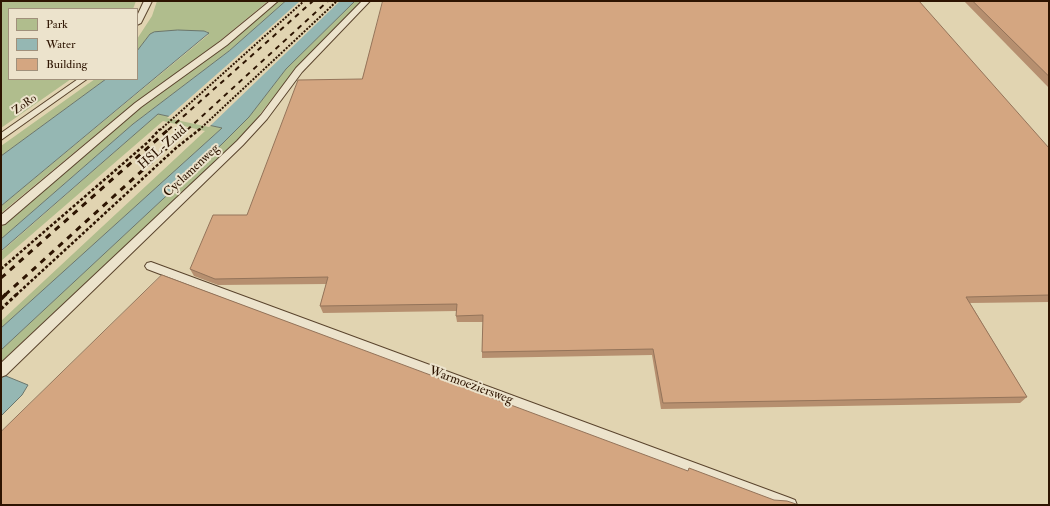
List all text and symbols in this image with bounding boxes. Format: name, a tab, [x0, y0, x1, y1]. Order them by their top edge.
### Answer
legend	[8, 8, 138, 80]
text: Park	[46, 17, 68, 32]
text: Water	[46, 37, 75, 52]
text: Building	[46, 57, 87, 72]
street label: ZoRo	[10, 92, 40, 118]
street label: HSL-Zuid	[136, 123, 190, 173]
street label: Cyclamenweg	[161, 141, 223, 201]
street label: Warmoeziersweg	[427, 364, 515, 408]

